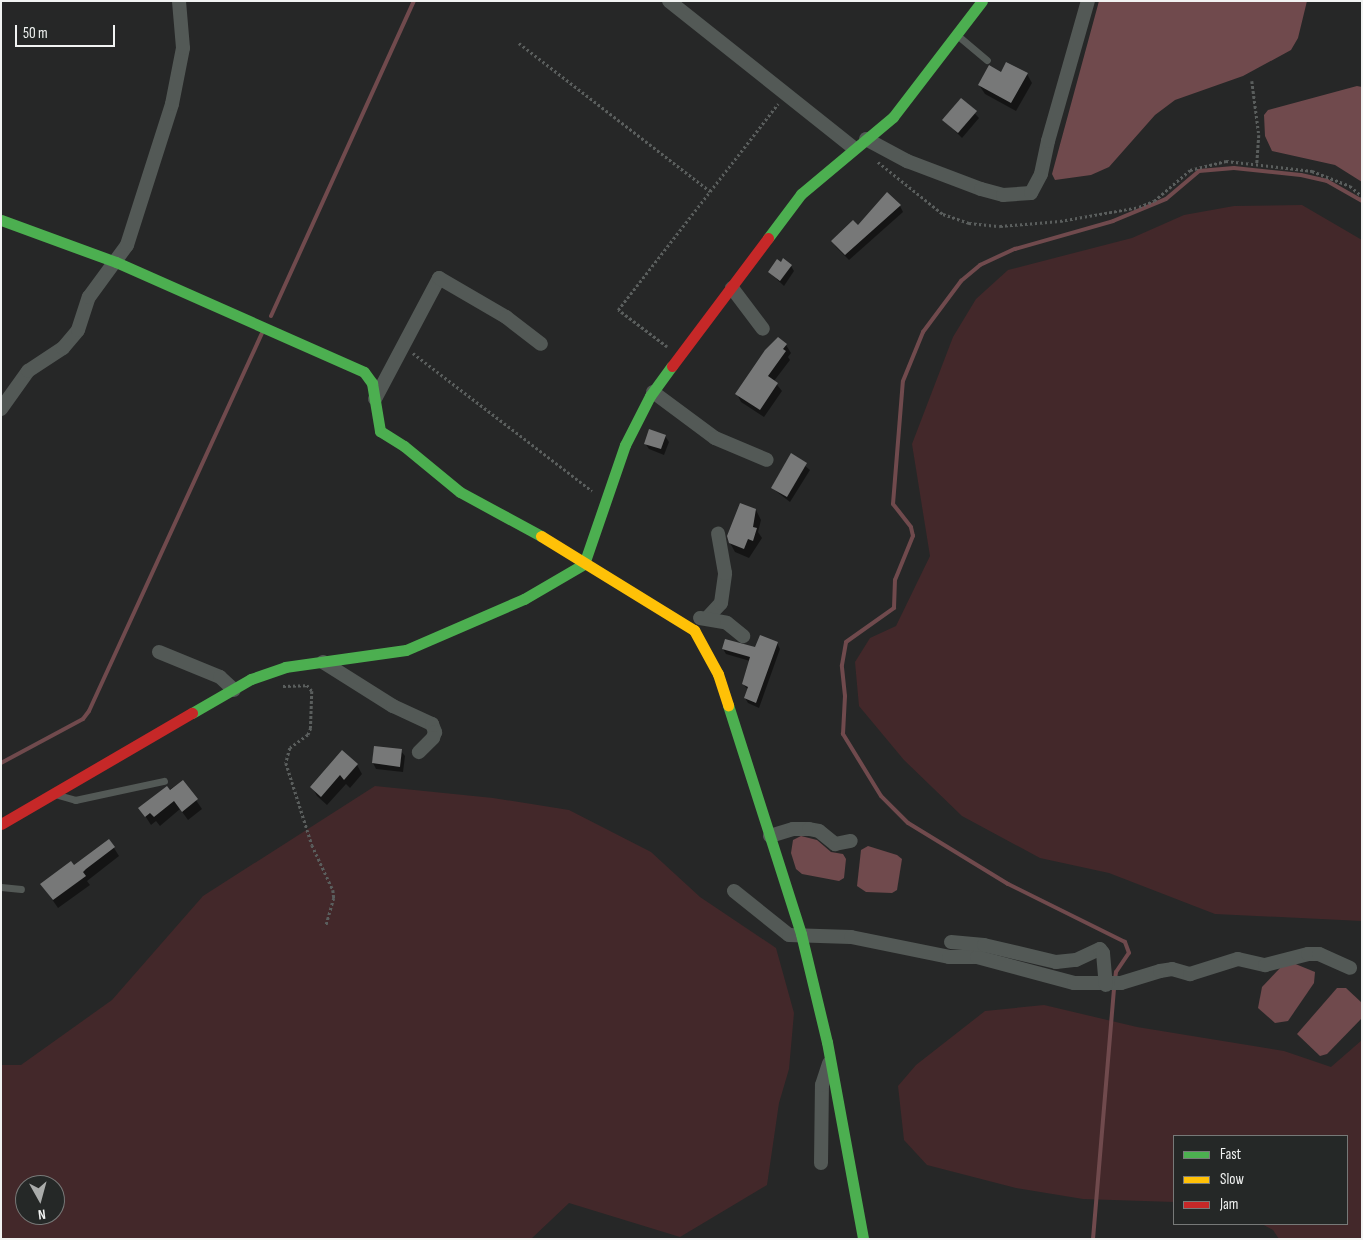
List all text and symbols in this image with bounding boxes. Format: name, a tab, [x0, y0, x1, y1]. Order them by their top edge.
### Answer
scale bar	[18, 15, 118, 47]
text: 50 m	[23, 24, 48, 43]
legend	[1173, 1135, 1348, 1225]
text: Fast	[1220, 1145, 1241, 1164]
text: Slow	[1220, 1170, 1244, 1189]
north arrow	[15, 1175, 65, 1225]
text: Jam	[1220, 1195, 1238, 1214]
text: N	[37, 1205, 47, 1223]

